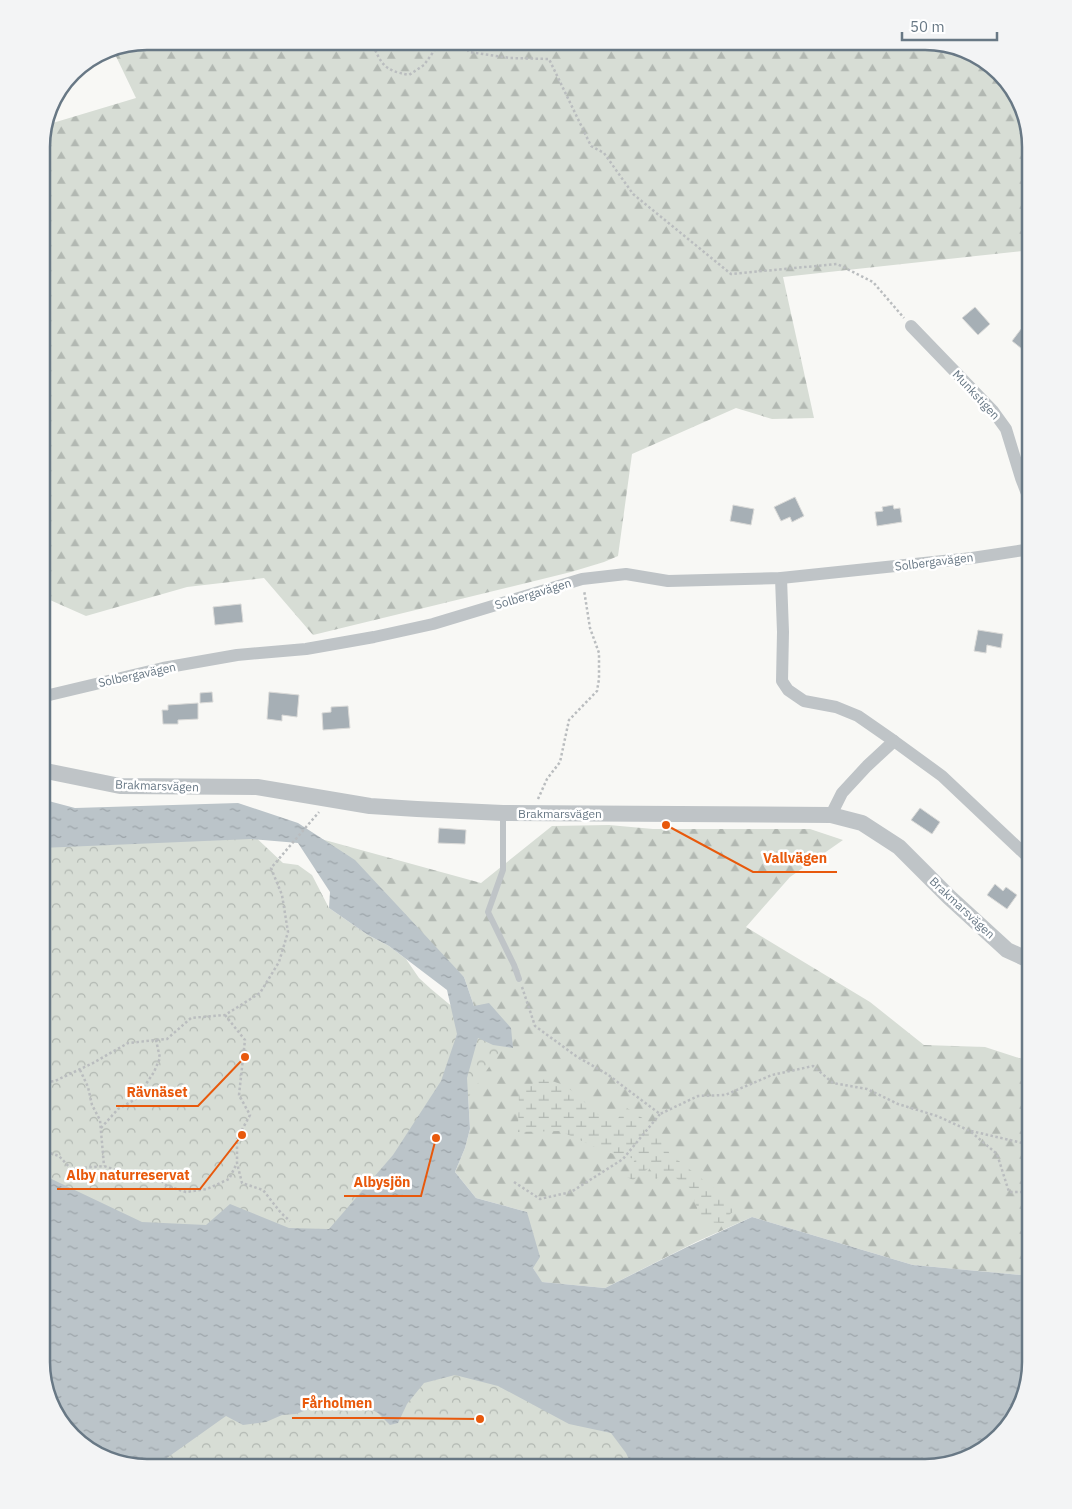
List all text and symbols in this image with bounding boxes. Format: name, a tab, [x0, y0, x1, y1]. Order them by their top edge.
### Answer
scale bar	[902, 10, 997, 42]
text: 50 m	[910, 17, 945, 36]
street label: Munkstigen	[950, 367, 1003, 423]
street label: Solbergavägen	[894, 549, 974, 574]
street label: Solbergavägen	[493, 575, 573, 612]
street label: Solbergavägen	[97, 659, 177, 690]
street label: Brakmarsvägen	[115, 777, 199, 794]
street label: Brakmarsvägen	[518, 806, 602, 821]
callout: Vallvägen	[753, 843, 837, 872]
text: Vallvägen	[763, 849, 827, 867]
street label: Brakmarsvägen	[927, 874, 998, 942]
callout: Rävnäset	[116, 1077, 198, 1106]
text: Rävnäset	[126, 1083, 188, 1101]
callout: Alby naturreservat	[57, 1160, 200, 1189]
text: Alby naturreservat	[66, 1166, 190, 1184]
callout: Albysjön	[344, 1167, 421, 1196]
text: Albysjön	[354, 1173, 410, 1191]
callout: Fårholmen	[292, 1389, 382, 1418]
text: Fårholmen	[302, 1394, 372, 1412]

